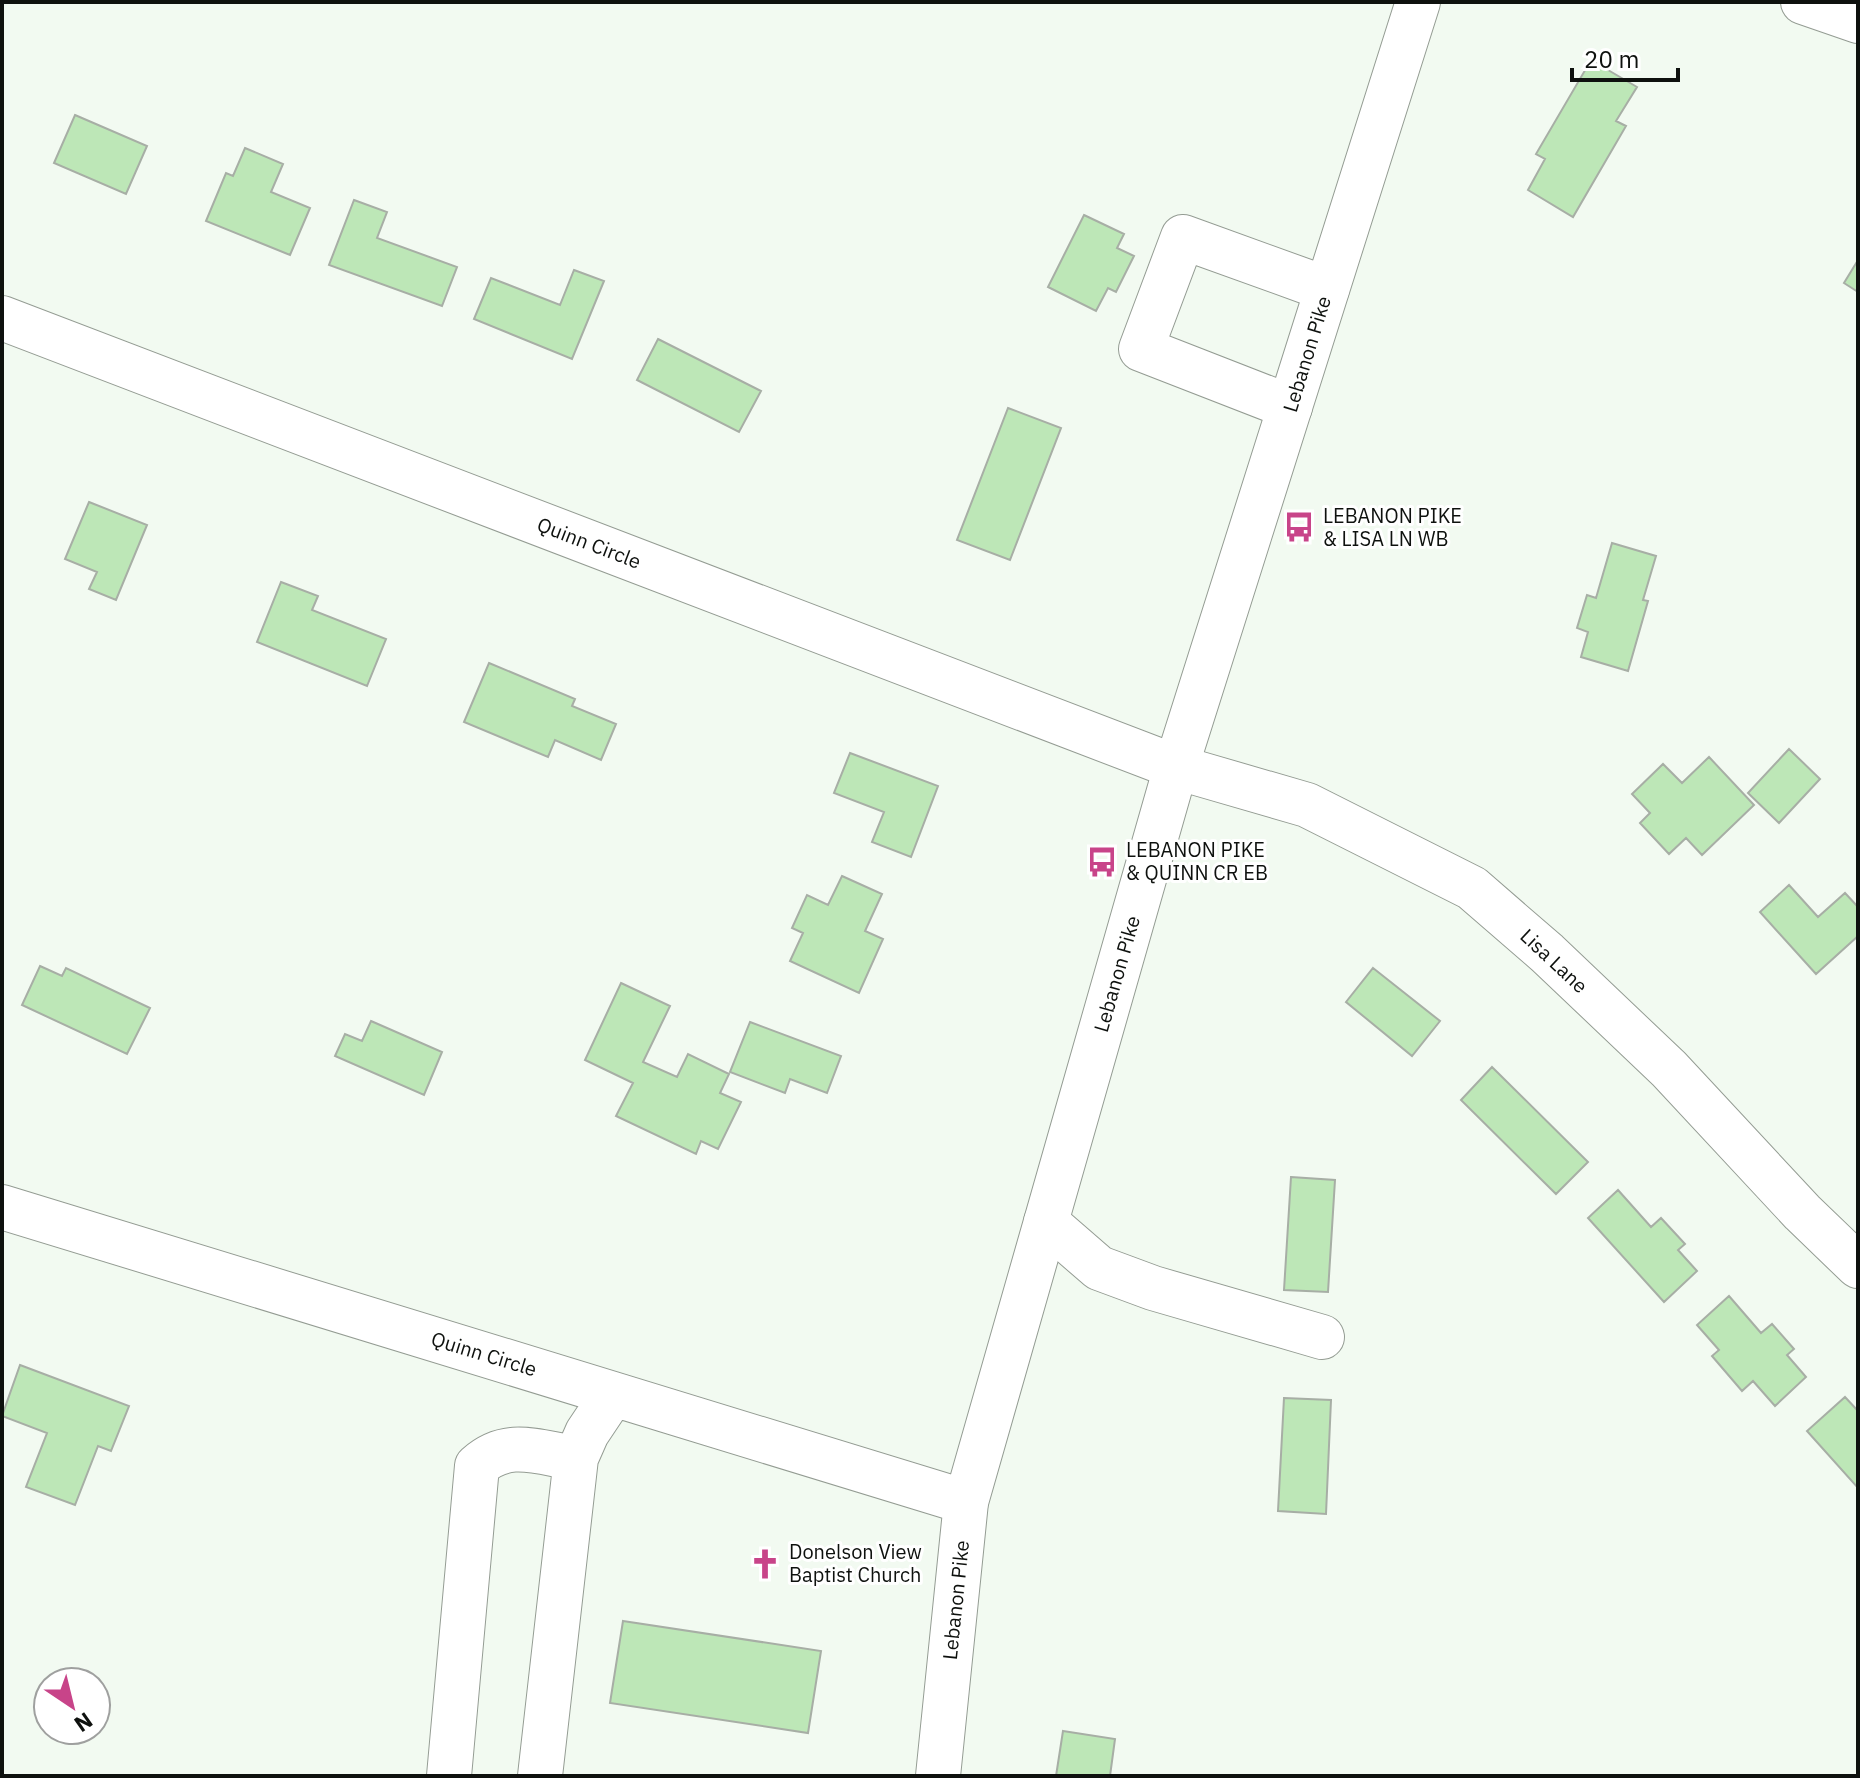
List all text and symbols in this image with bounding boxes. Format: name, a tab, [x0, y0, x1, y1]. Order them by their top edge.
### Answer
scale bar	[1572, 32, 1678, 82]
text: 20 m	[1584, 43, 1639, 75]
street label: Lebanon Pike	[1276, 293, 1337, 415]
place label: LEBANON PIKE & LISA LN WB	[1323, 502, 1462, 552]
street label: Quinn Circle	[533, 510, 645, 575]
bus stop icon: LEBANON PIKE & LISA LN WB	[1282, 510, 1316, 544]
place label: LEBANON PIKE & QUINN CR EB	[1126, 836, 1268, 886]
bus stop icon: LEBANON PIKE & QUINN CR EB	[1085, 845, 1119, 879]
street label: Lebanon Pike	[1087, 912, 1146, 1035]
street label: Lisa Lane	[1515, 922, 1594, 999]
street label: Quinn Circle	[428, 1325, 540, 1382]
place label: Donelson View Baptist Church	[789, 1538, 922, 1588]
street label: Lebanon Pike	[936, 1539, 975, 1661]
church icon: Donelson View Baptist Church	[748, 1547, 782, 1581]
north arrow	[32, 1666, 112, 1746]
text: N	[69, 1706, 99, 1739]

